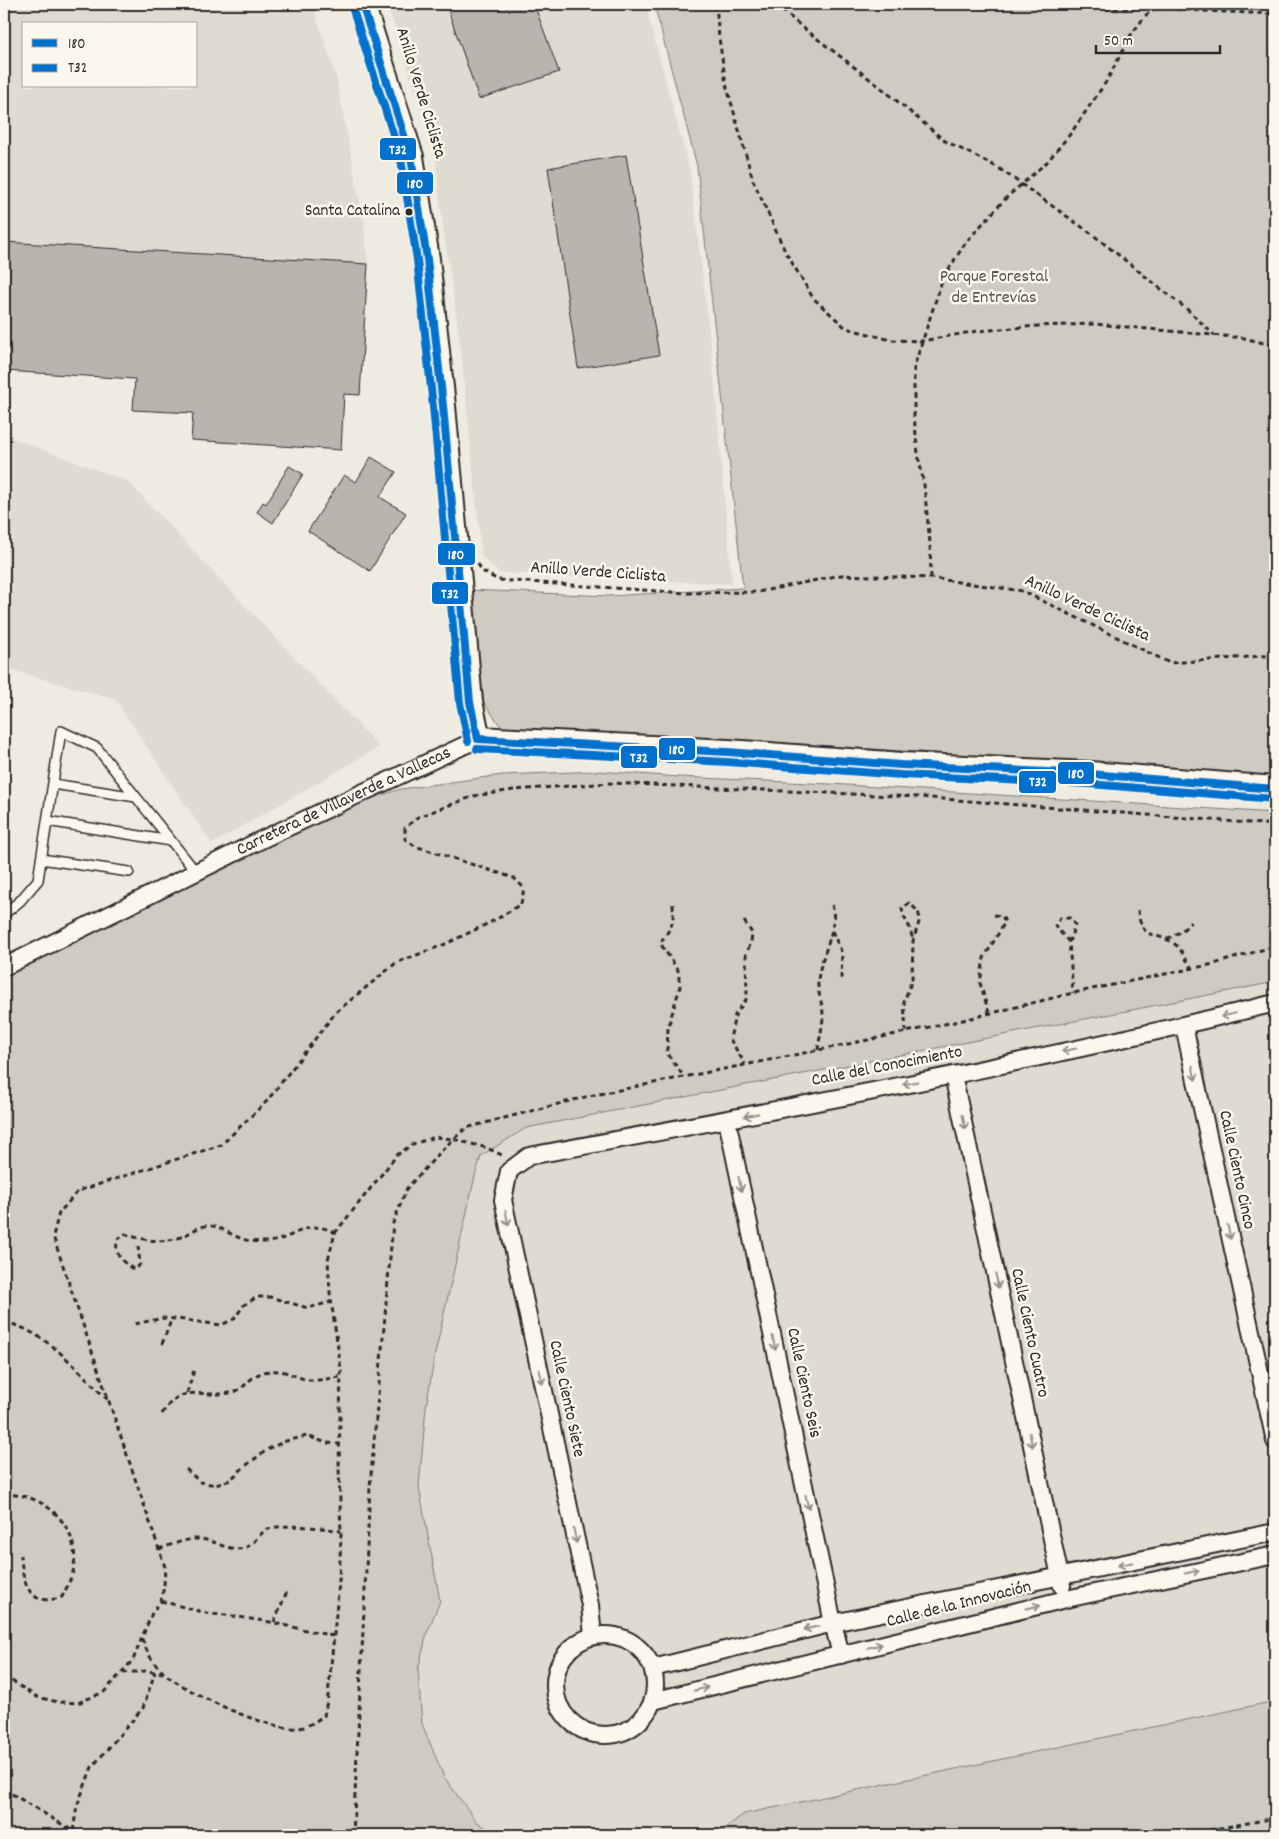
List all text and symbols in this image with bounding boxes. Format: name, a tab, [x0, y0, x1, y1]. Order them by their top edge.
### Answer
legend	[22, 22, 198, 88]
scale bar	[1096, 22, 1220, 54]
street label: Anillo Verde Ciclista	[388, 25, 452, 162]
text: 50 m	[1104, 31, 1133, 53]
text: 180	[68, 34, 85, 56]
text: T32	[68, 58, 87, 80]
line badge: T32	[379, 137, 417, 161]
text: T32	[389, 141, 407, 161]
line badge: 180	[396, 171, 434, 195]
text: 180	[407, 175, 423, 195]
place label: Santa Catalina	[305, 200, 401, 224]
marker: Santa Catalina	[404, 207, 414, 217]
park label: Parque Forestal de Entrevías	[940, 265, 1049, 311]
line badge: 180	[437, 542, 476, 566]
text: 180	[448, 546, 464, 566]
street label: Anillo Verde Ciclista	[530, 556, 667, 590]
street label: Anillo Verde Ciclista	[1020, 569, 1154, 649]
line badge: T32	[431, 581, 469, 605]
text: T32	[441, 585, 459, 605]
line badge: 180	[658, 737, 696, 761]
street label: Carretera de Villaverde a Vallecas	[232, 741, 455, 863]
text: 180	[669, 741, 685, 761]
line badge: T32	[620, 745, 658, 769]
text: T32	[630, 749, 648, 769]
line badge: 180	[1057, 761, 1095, 785]
text: 180	[1068, 765, 1084, 785]
line badge: T32	[1018, 770, 1057, 794]
text: T32	[1029, 773, 1047, 793]
one-way arrow	[1220, 1010, 1236, 1020]
street label: Calle del Conocimiento	[810, 1040, 964, 1094]
one-way arrow	[1062, 1046, 1078, 1055]
one-way arrow	[1190, 1065, 1200, 1081]
one-way arrow	[903, 1079, 919, 1088]
street label: Calle Ciento Cinco	[1211, 1108, 1261, 1232]
one-way arrow	[743, 1110, 759, 1120]
one-way arrow	[959, 1114, 969, 1130]
one-way arrow	[736, 1176, 746, 1192]
one-way arrow	[503, 1210, 512, 1226]
one-way arrow	[1225, 1223, 1234, 1239]
street label: Calle Ciento Cuatro	[1003, 1266, 1055, 1400]
one-way arrow	[993, 1273, 1003, 1289]
street label: Calle Ciento Seis	[779, 1326, 827, 1440]
one-way arrow	[770, 1335, 779, 1351]
street label: Calle Ciento Siete	[541, 1338, 591, 1460]
one-way arrow	[537, 1369, 546, 1385]
one-way arrow	[1027, 1432, 1036, 1448]
one-way arrow	[803, 1494, 812, 1510]
one-way arrow	[571, 1528, 580, 1544]
one-way arrow	[1117, 1559, 1133, 1569]
one-way arrow	[1183, 1567, 1199, 1576]
street label: Calle de la Innovación	[884, 1575, 1034, 1635]
one-way arrow	[1025, 1602, 1041, 1611]
one-way arrow	[804, 1624, 820, 1633]
one-way arrow	[867, 1641, 883, 1651]
one-way arrow	[692, 1684, 708, 1694]

